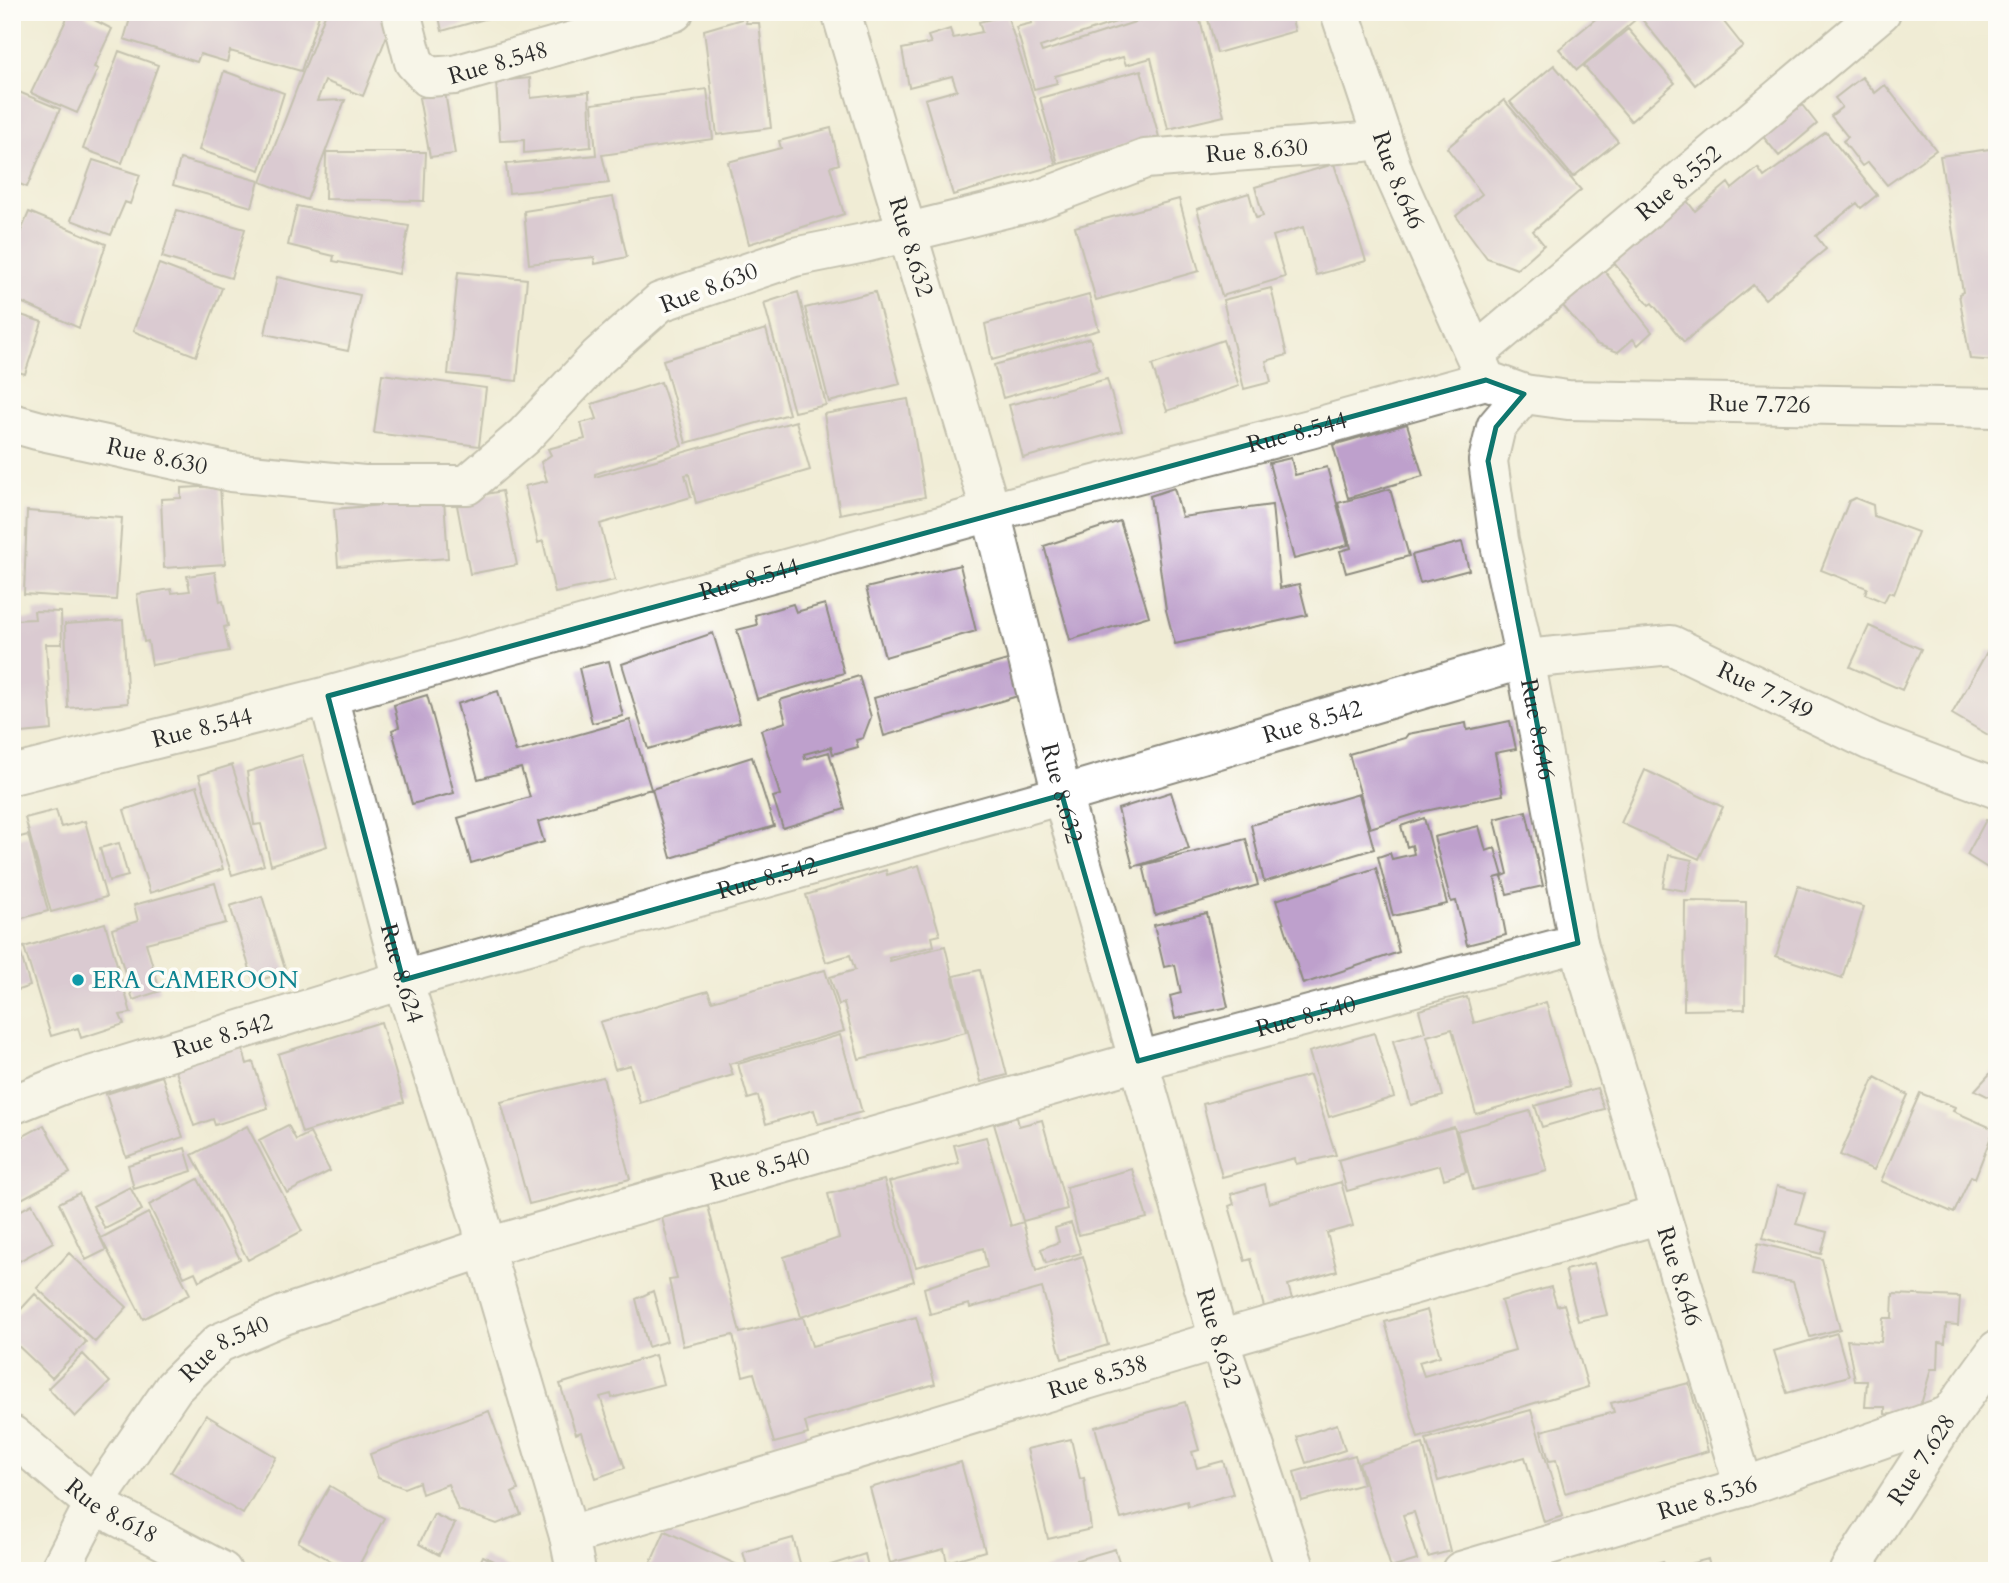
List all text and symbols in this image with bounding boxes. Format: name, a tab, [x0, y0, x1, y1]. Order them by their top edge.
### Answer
street label: Rue 8.548	[444, 33, 552, 93]
street label: Rue 8.646	[1364, 127, 1433, 234]
street label: Rue 8.630	[1204, 130, 1309, 171]
street label: Rue 8.552	[1629, 137, 1728, 228]
street label: Rue 8.632	[881, 193, 942, 300]
street label: Rue 8.630	[655, 254, 763, 322]
street label: Rue 7.726	[1708, 386, 1811, 421]
street label: Rue 8.544	[1243, 403, 1351, 461]
street label: Rue 8.630	[104, 429, 211, 483]
street label: Rue 8.544	[696, 549, 803, 609]
street label: Rue 7.749	[1712, 653, 1819, 727]
street label: Rue 8.646	[1512, 676, 1564, 783]
street label: Rue 8.542	[1258, 691, 1366, 752]
street label: Rue 8.544	[148, 699, 256, 756]
street label: Rue 8.632	[1033, 740, 1092, 847]
street label: Rue 8.542	[713, 848, 821, 907]
street label: Rue 8.624	[372, 920, 432, 1027]
place label: ERA CAMEROON	[92, 964, 299, 997]
marker: ERA CAMEROON	[70, 972, 86, 988]
street label: Rue 8.540	[1252, 987, 1360, 1045]
street label: Rue 8.542	[169, 1005, 276, 1066]
street label: Rue 8.540	[706, 1139, 814, 1199]
street label: Rue 8.646	[1649, 1222, 1710, 1330]
street label: Rue 8.632	[1188, 1284, 1250, 1392]
street label: Rue 8.540	[172, 1307, 274, 1389]
street label: Rue 8.538	[1044, 1346, 1152, 1407]
street label: Rue 7.628	[1880, 1407, 1963, 1511]
street label: Rue 8.536	[1654, 1467, 1762, 1528]
street label: Rue 8.618	[59, 1471, 164, 1551]

